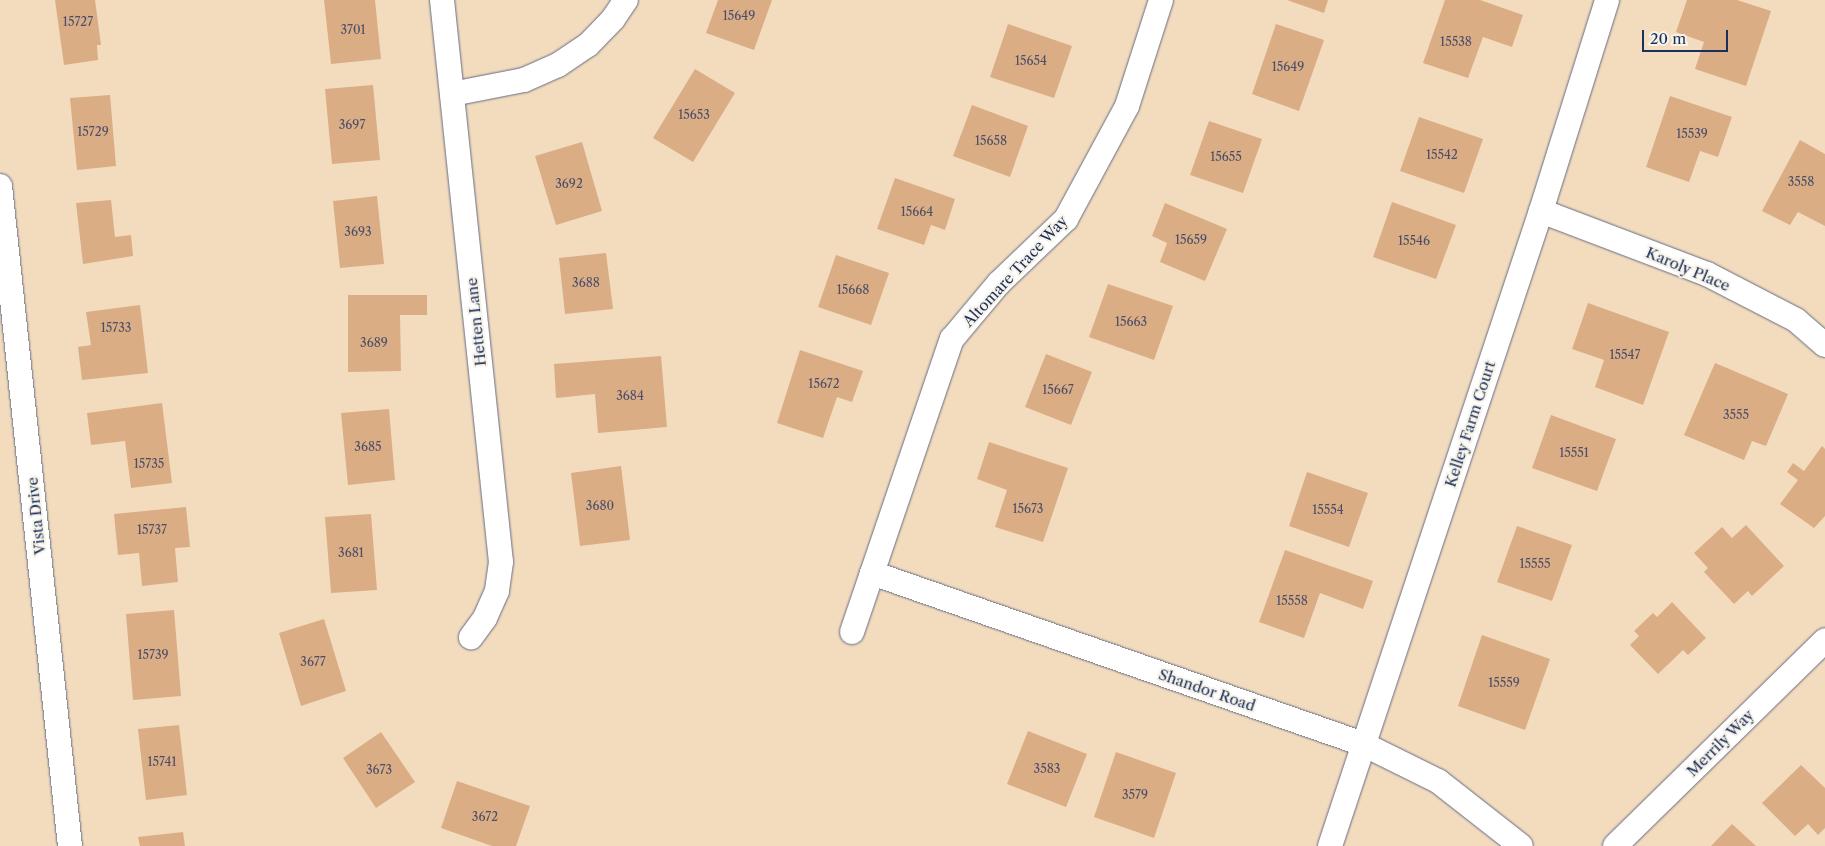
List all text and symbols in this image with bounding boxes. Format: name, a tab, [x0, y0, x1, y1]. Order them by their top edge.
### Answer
house number: 15649	[723, 9, 755, 23]
house number: 15727	[63, 15, 93, 29]
scale bar	[1645, 20, 1731, 52]
house number: 3701	[340, 23, 366, 37]
text: 20 m	[1650, 29, 1686, 48]
house number: 15538	[1440, 35, 1472, 49]
house number: 15654	[1015, 54, 1047, 68]
house number: 15649	[1272, 60, 1304, 74]
house number: 15653	[678, 108, 710, 122]
house number: 3697	[339, 118, 365, 132]
house number: 15729	[77, 125, 109, 139]
house number: 15539	[1676, 127, 1708, 141]
house number: 15658	[975, 134, 1007, 148]
house number: 15542	[1426, 148, 1458, 162]
house number: 15655	[1210, 150, 1242, 164]
house number: 3558	[1788, 175, 1814, 189]
house number: 3692	[555, 177, 583, 191]
house number: 15664	[901, 205, 933, 219]
street label: Altomare Trace Way	[959, 211, 1071, 331]
house number: 3693	[344, 225, 372, 239]
house number: 15659	[1175, 233, 1207, 247]
house number: 15546	[1398, 234, 1430, 248]
street label: Karoly Place	[1643, 243, 1733, 295]
house number: 3688	[572, 276, 600, 290]
street label: Hetten Lane	[462, 277, 490, 367]
house number: 15668	[837, 283, 869, 297]
house number: 15663	[1115, 315, 1147, 329]
house number: 15733	[101, 321, 131, 335]
house number: 3689	[360, 336, 388, 350]
house number: 15547	[1610, 348, 1640, 362]
street label: Kelley Farm Court	[1441, 358, 1499, 490]
house number: 15672	[808, 377, 840, 391]
house number: 15667	[1042, 383, 1074, 397]
house number: 3684	[616, 389, 644, 403]
house number: 3555	[1723, 408, 1749, 422]
house number: 3685	[354, 440, 382, 454]
house number: 15551	[1559, 446, 1589, 460]
house number: 15735	[134, 457, 164, 471]
street label: Vista Drive	[23, 476, 49, 556]
house number: 3680	[586, 499, 614, 513]
house number: 15673	[1013, 502, 1043, 516]
house number: 15554	[1312, 503, 1344, 517]
house number: 15737	[137, 523, 167, 537]
house number: 3681	[338, 546, 364, 560]
house number: 15555	[1519, 557, 1551, 571]
house number: 15558	[1276, 594, 1308, 608]
house number: 15739	[137, 648, 169, 662]
house number: 3677	[300, 655, 326, 669]
street label: Shandor Road	[1156, 665, 1258, 715]
house number: 15559	[1488, 676, 1520, 690]
street label: Merrily Way	[1683, 706, 1757, 780]
house number: 15741	[147, 755, 177, 769]
house number: 3583	[1034, 762, 1060, 776]
house number: 3673	[366, 763, 392, 777]
house number: 3579	[1122, 788, 1148, 802]
house number: 3672	[472, 810, 498, 824]

